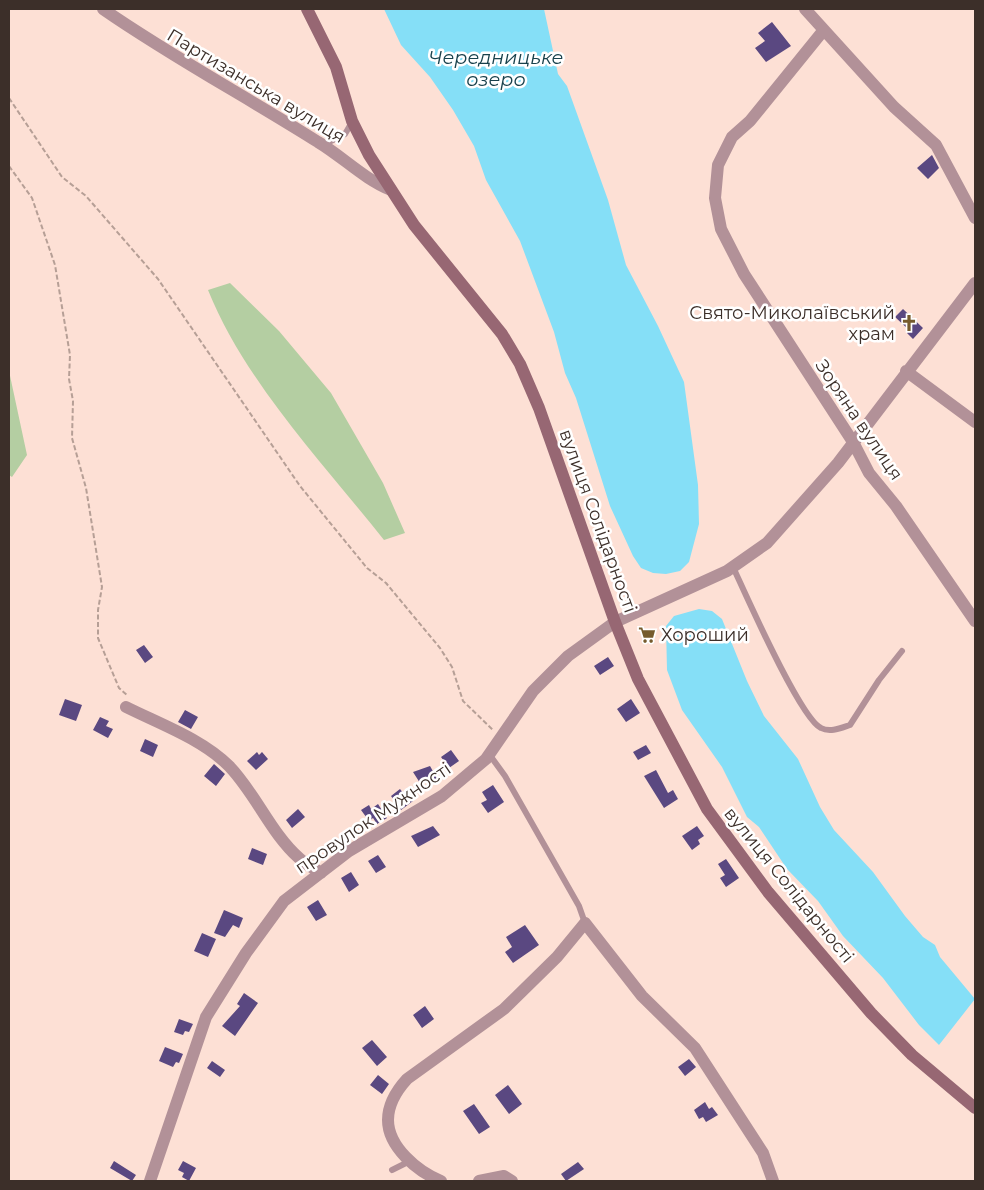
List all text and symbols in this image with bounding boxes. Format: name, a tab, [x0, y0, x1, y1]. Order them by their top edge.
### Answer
street label: Партизанська вулиця	[163, 24, 349, 148]
water label: Чередницьке озеро	[429, 46, 563, 91]
place label: Свято-Миколаївський храм	[689, 302, 895, 345]
church icon: Свято-Миколаївський храм	[899, 313, 919, 333]
street label: Зоряна вулиця	[811, 356, 907, 484]
street label: вулиця Солідарності	[554, 426, 642, 616]
place label: Хороший	[661, 624, 749, 646]
supermarket icon: Хороший	[637, 625, 657, 645]
street label: провулок Мужності	[291, 758, 455, 878]
street label: вулиця Солідарності	[719, 803, 859, 967]

